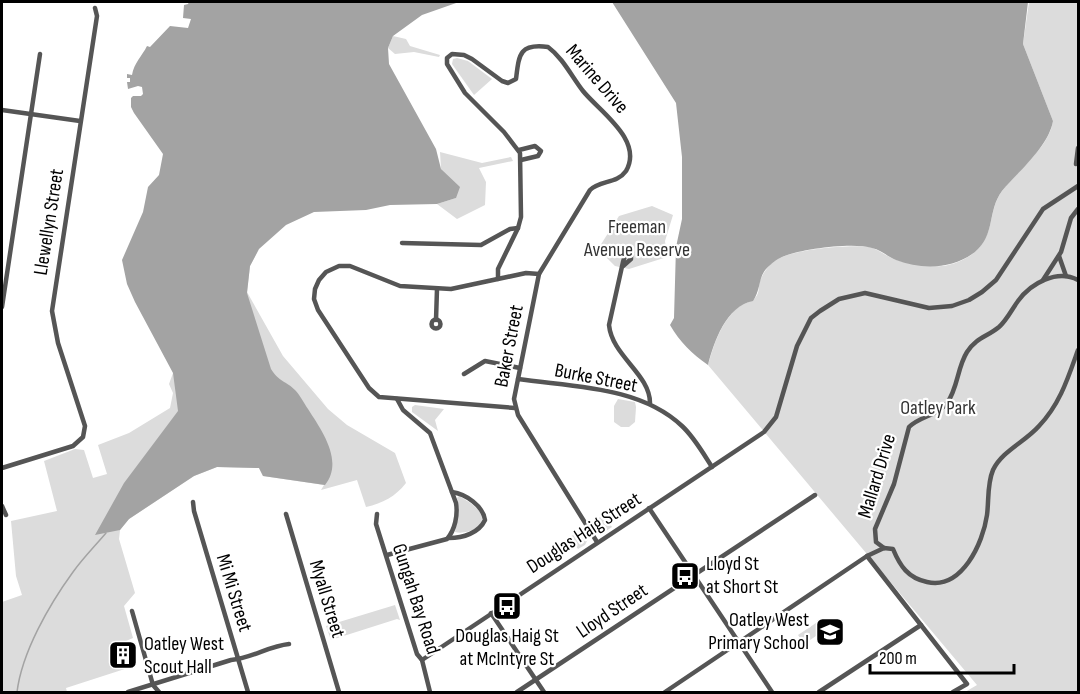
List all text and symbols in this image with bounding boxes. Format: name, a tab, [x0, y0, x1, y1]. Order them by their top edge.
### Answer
street label: Marine Drive	[560, 40, 634, 118]
street label: Llewellyn Street	[29, 167, 69, 277]
park label: Freeman Avenue Reserve	[583, 215, 690, 262]
street label: Baker Street	[489, 303, 529, 389]
street label: Burke Street	[553, 358, 639, 398]
park label: Oatley Park	[900, 396, 976, 420]
street label: Mallard Drive	[853, 431, 901, 521]
street label: Douglas Haig Street	[522, 487, 646, 579]
street label: Gungah Bay Road	[387, 541, 445, 657]
street label: Mi Mi Street	[211, 551, 257, 635]
place label: Lloyd St at Short St	[706, 552, 778, 599]
street label: Myall Street	[304, 557, 350, 641]
bus stop icon: Lloyd St at Short St	[669, 560, 701, 592]
street label: Lloyd Street	[572, 579, 652, 643]
bus stop icon: Douglas Haig St at McIntyre St	[491, 590, 523, 622]
place label: Oatley West Primary School	[708, 608, 809, 655]
school or university icon: Oatley West Primary School	[814, 616, 846, 648]
place label: Douglas Haig St at McIntyre St	[455, 624, 559, 671]
place label: Oatley West Scout Hall	[144, 632, 224, 679]
scale bar	[870, 637, 1014, 675]
building icon: Oatley West Scout Hall	[107, 639, 139, 671]
text: 200 m	[879, 648, 917, 669]

